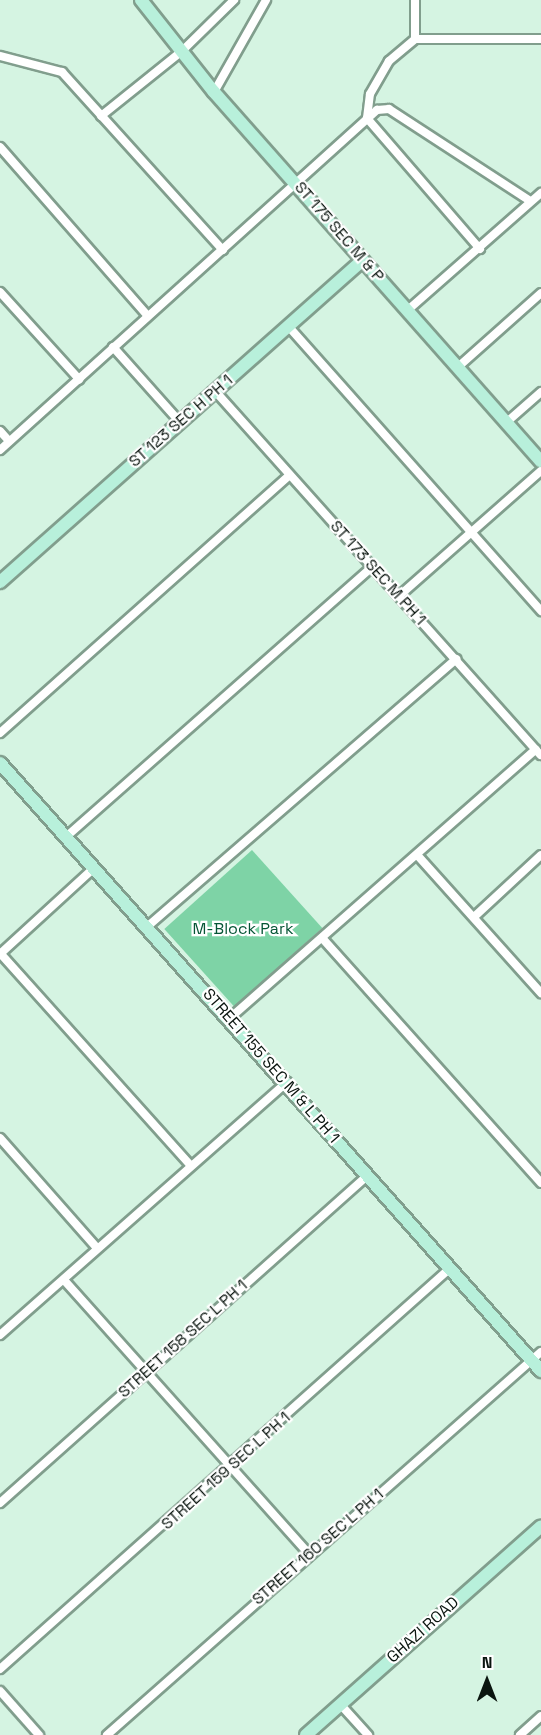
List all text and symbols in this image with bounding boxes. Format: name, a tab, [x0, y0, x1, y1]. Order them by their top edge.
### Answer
street label: ST 175 SEC M & P	[290, 178, 388, 286]
street label: ST 123 SEC H PH 1	[125, 371, 237, 471]
street label: ST 173 SEC M PH 1	[326, 517, 430, 629]
park label: M-Block Park	[192, 919, 294, 939]
street label: STREET 155 SEC M & L PH 1	[198, 985, 344, 1147]
street label: STREET 158 SEC L PH 1	[114, 1276, 252, 1402]
street label: STREET 159 SEC L PH 1	[157, 1408, 295, 1534]
street label: STREET 160 SEC L PH 1	[248, 1485, 388, 1609]
street label: GHAZI ROAD	[383, 1593, 463, 1667]
north arrow	[457, 1651, 517, 1711]
text: N	[482, 1652, 492, 1673]

